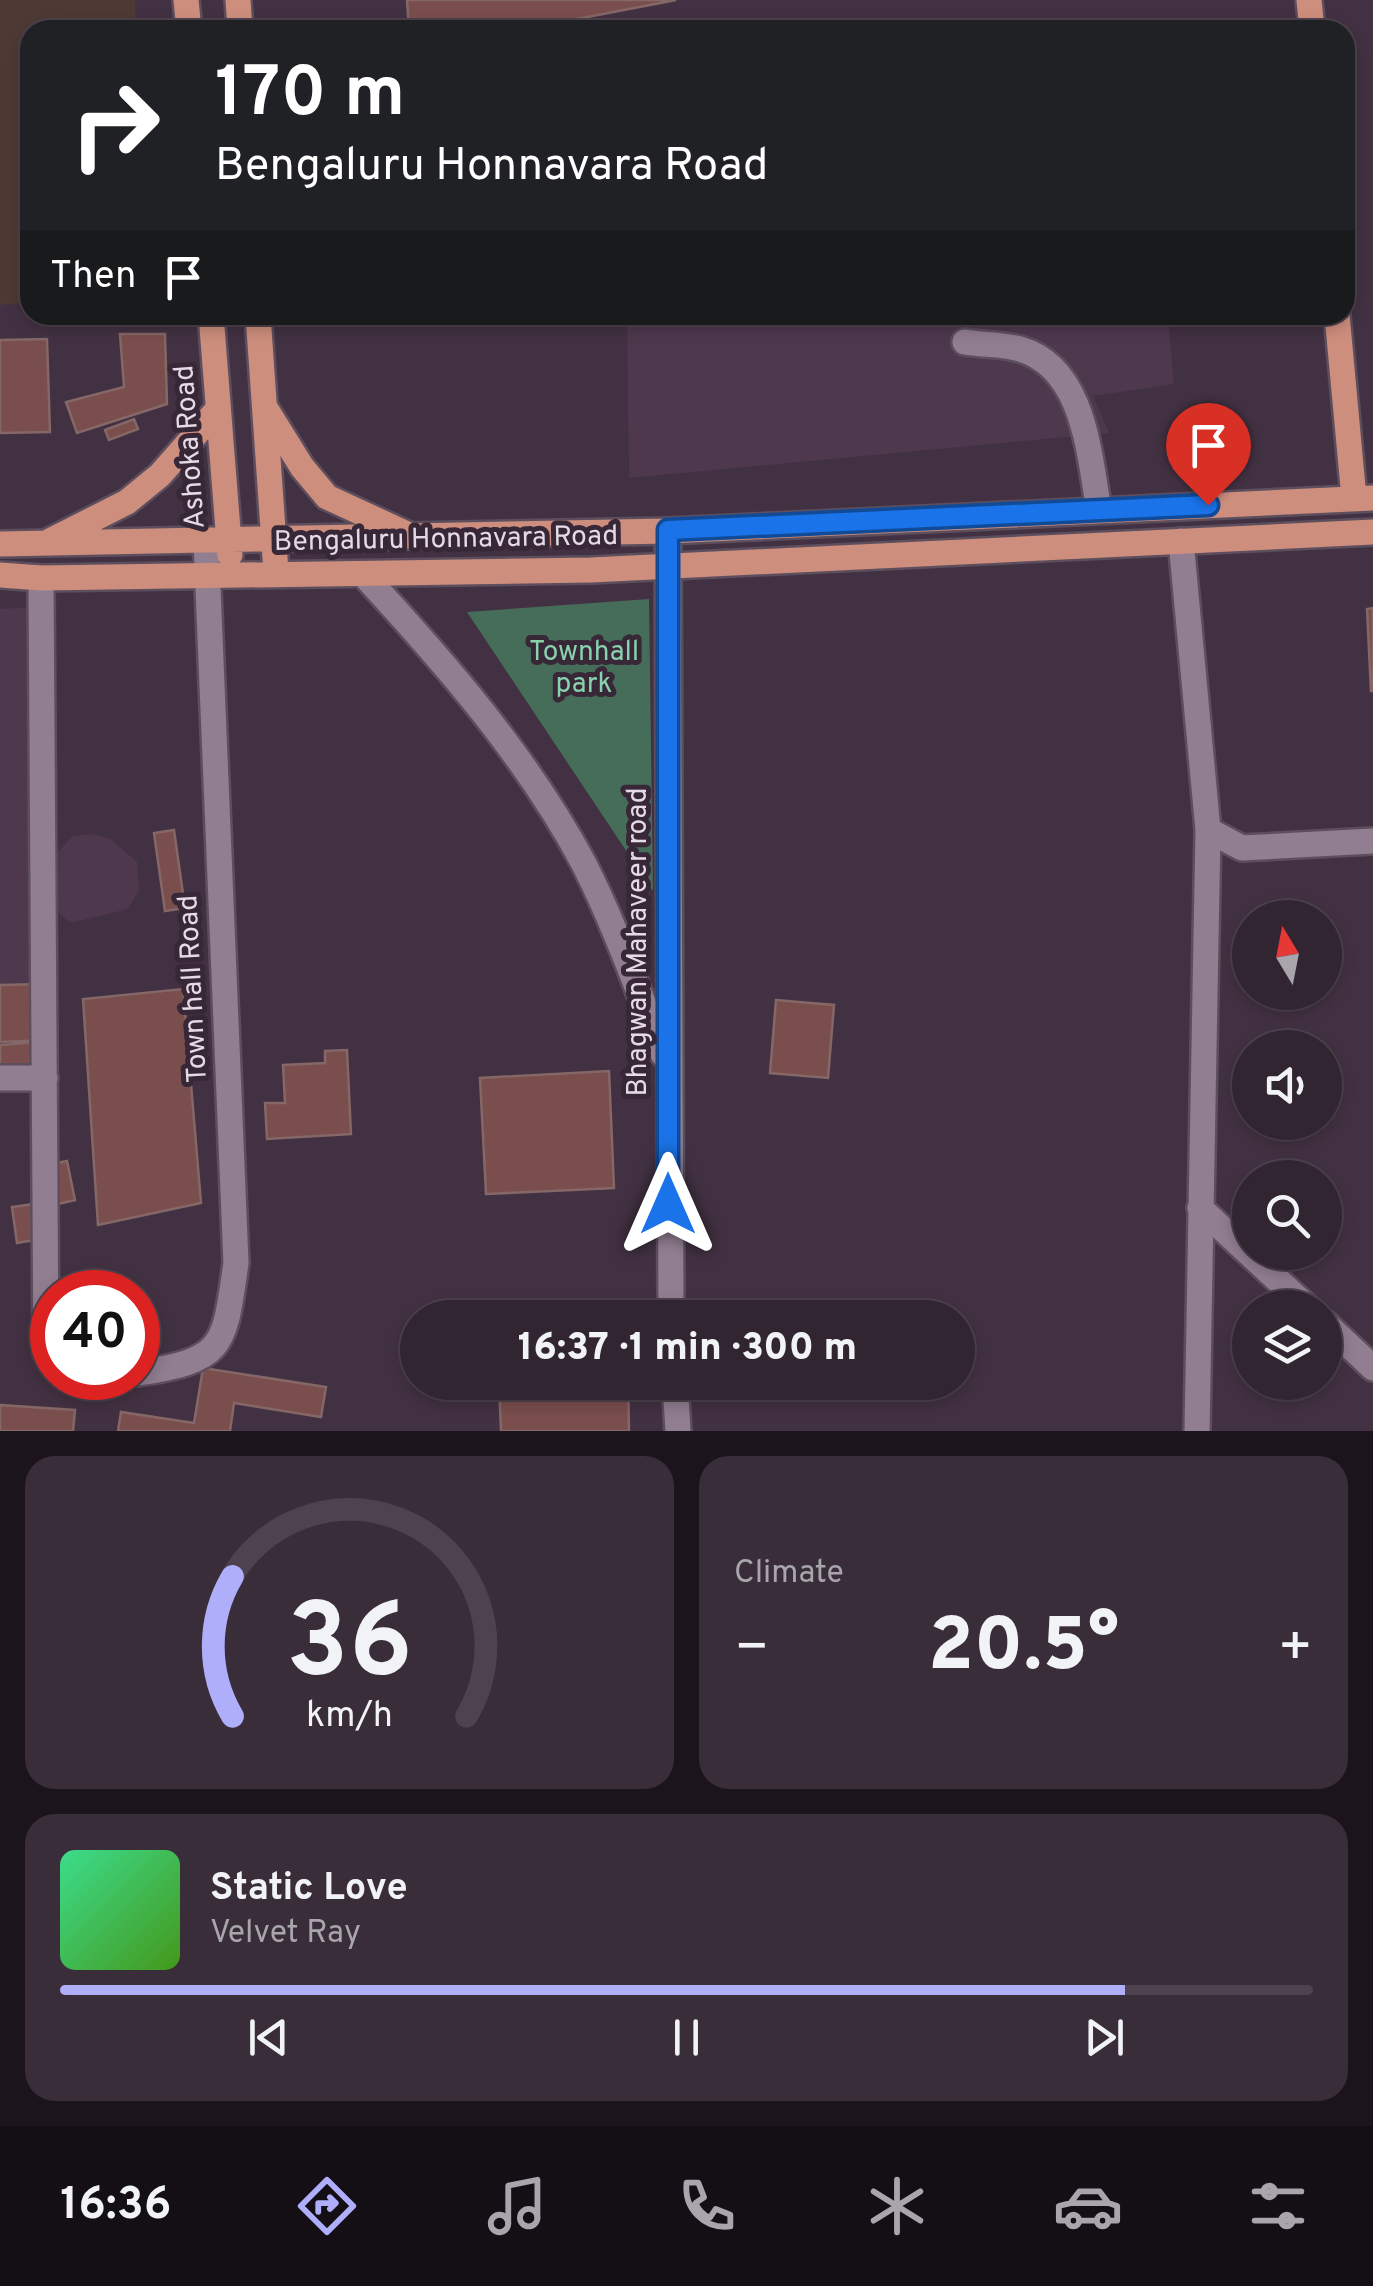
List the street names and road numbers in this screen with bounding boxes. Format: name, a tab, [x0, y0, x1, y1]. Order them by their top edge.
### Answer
street label: Ashoka Road	[167, 364, 215, 530]
street label: Bengaluru Honnavara Road	[274, 519, 618, 561]
street label: Bhagwan Mahaveer road	[621, 787, 657, 1097]
street label: Town hall Road	[171, 894, 217, 1084]

